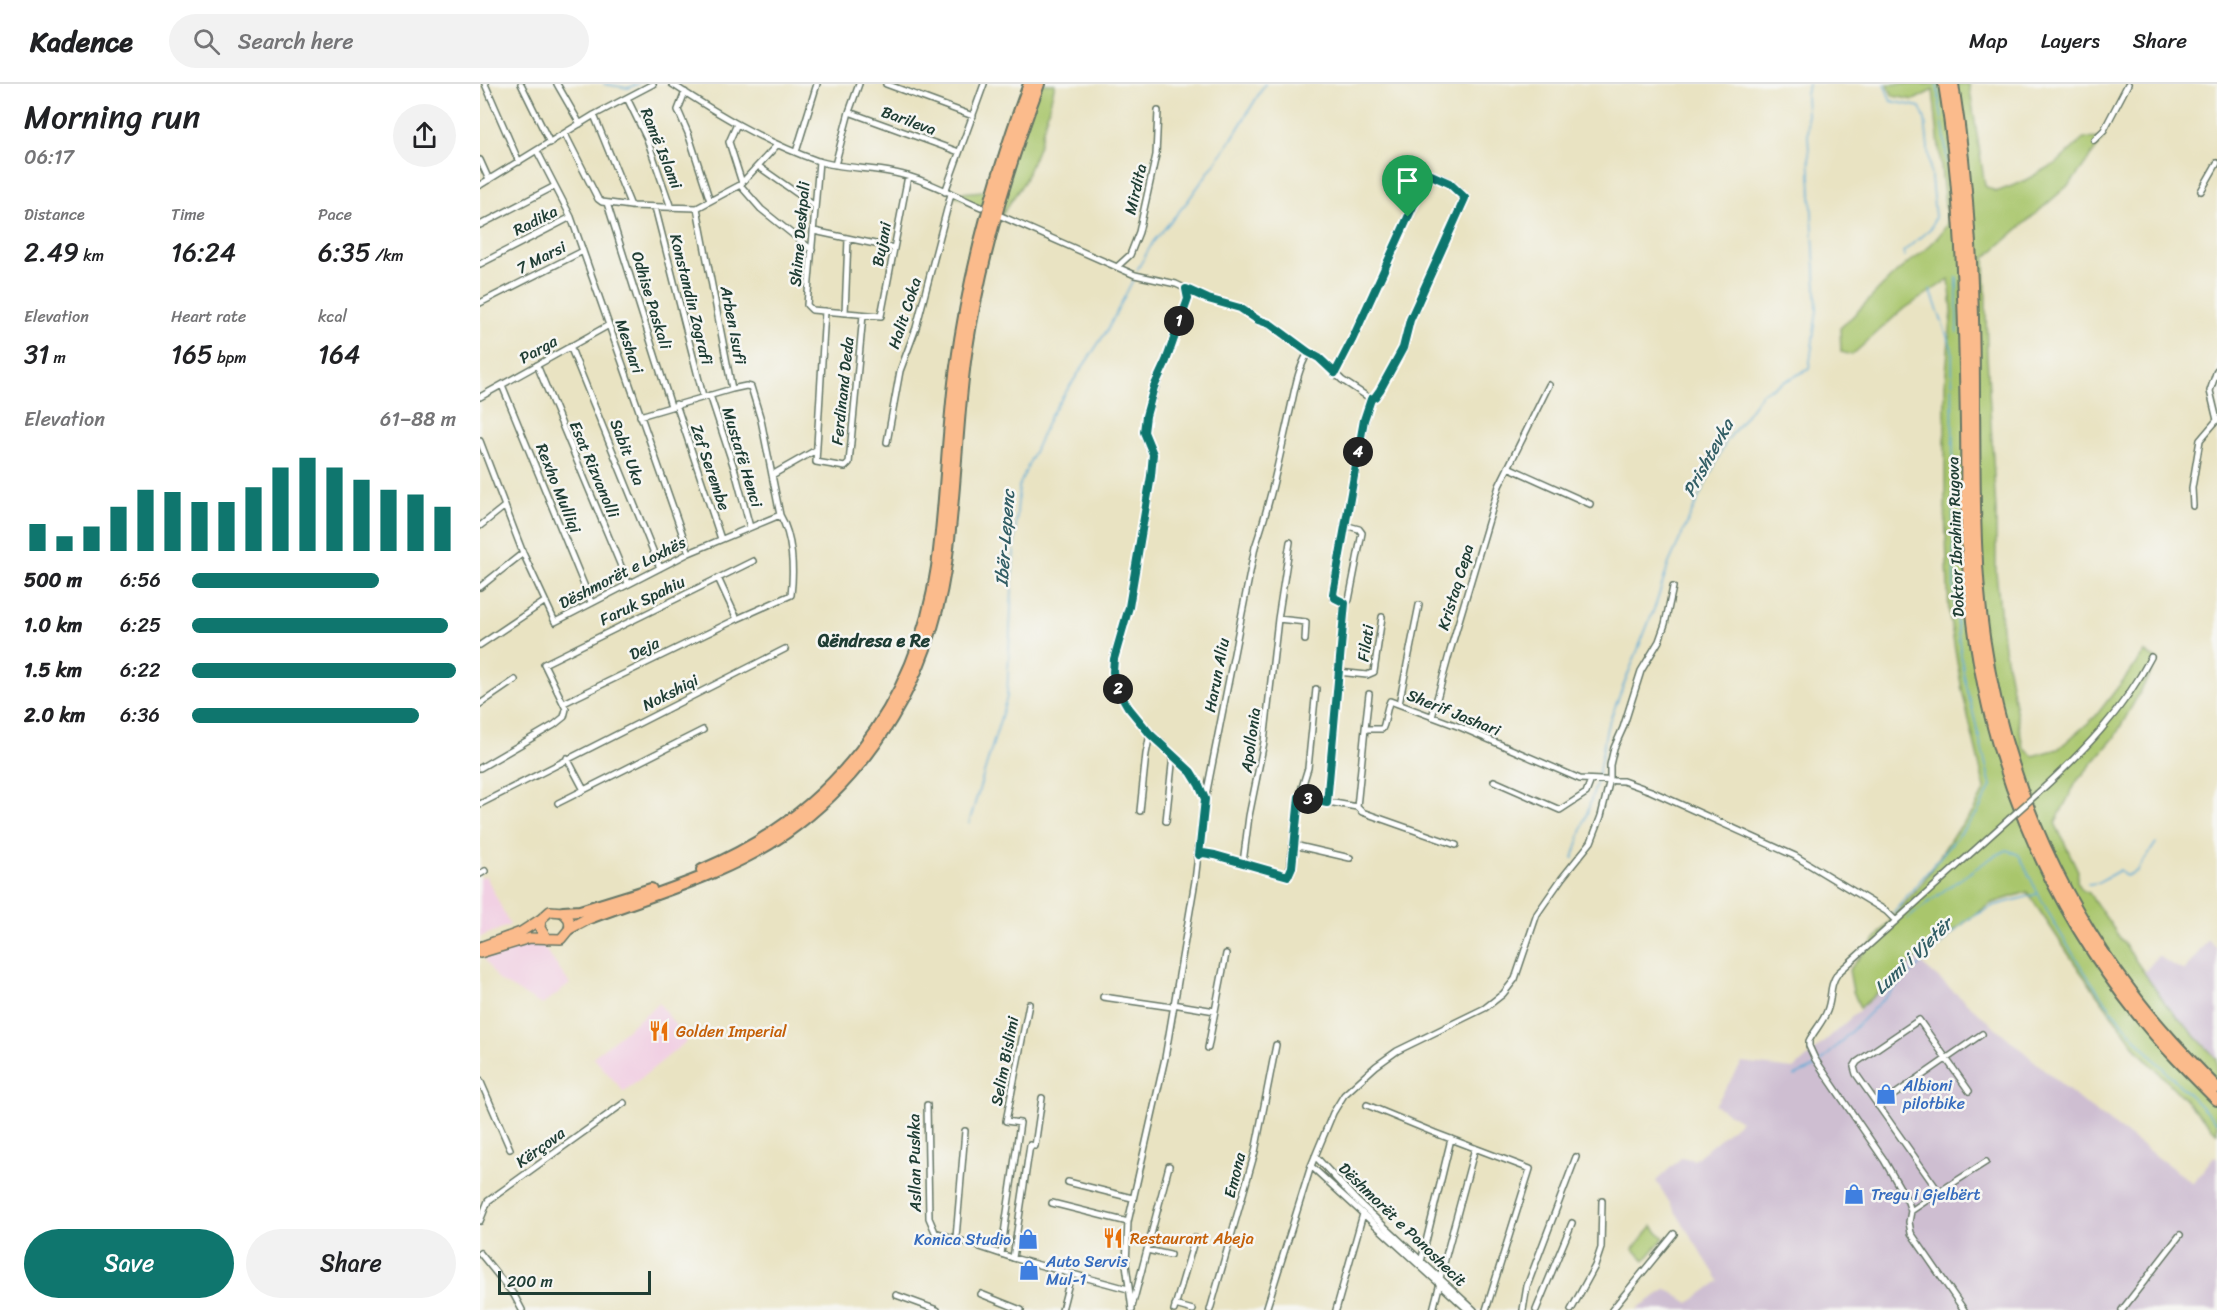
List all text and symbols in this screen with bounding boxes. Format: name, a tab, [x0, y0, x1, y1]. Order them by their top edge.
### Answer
search box	[169, 14, 589, 68]
text: Kadence	[30, 17, 133, 66]
text: Search here	[238, 22, 354, 61]
text: Map	[1969, 22, 2008, 60]
text: Layers	[2041, 22, 2100, 60]
text: Share	[2133, 22, 2187, 60]
icon: search	[190, 25, 223, 58]
text: Morning run	[24, 88, 200, 146]
street label: Barileva	[877, 97, 941, 144]
street label: Ramë Islami	[632, 103, 691, 194]
button: share	[393, 104, 456, 167]
text: 06:17	[24, 140, 74, 175]
pin	[1382, 155, 1433, 217]
street label: Mirdita	[1116, 161, 1155, 217]
icon: arrive	[1391, 164, 1424, 197]
street label: Shime Deshpali	[780, 180, 819, 288]
street label: Radika	[508, 197, 563, 244]
text: Distance	[24, 200, 85, 229]
text: Time	[171, 200, 205, 229]
text: Pace	[318, 200, 352, 229]
street label: Bujani	[863, 219, 900, 269]
text: 2.49	[24, 229, 79, 275]
text: 16:24	[171, 229, 236, 275]
text: 6:35	[318, 229, 371, 275]
street label: Konstandin Zografi	[661, 231, 722, 369]
street label: 7 Marsi	[511, 232, 572, 282]
text: km	[79, 241, 104, 270]
text: /km	[371, 241, 404, 270]
street label: Odhise Paskali	[623, 248, 680, 353]
street label: Halit Coka	[879, 274, 930, 353]
street label: Arben Isufi	[712, 282, 756, 368]
text: Elevation	[24, 302, 89, 331]
text: Heart rate	[171, 302, 246, 331]
text: kcal	[318, 302, 347, 331]
pin: 1	[1164, 306, 1194, 336]
text: 1	[1176, 306, 1182, 335]
street label: Meshari	[607, 315, 653, 378]
street label: Parga	[514, 326, 564, 372]
text: 31	[24, 331, 49, 377]
text: 165	[171, 331, 213, 377]
text: 164	[318, 331, 360, 377]
street label: Ferdinand Deda	[822, 335, 863, 447]
text: m	[49, 343, 66, 372]
text: bpm	[213, 343, 247, 372]
text: Elevation	[24, 402, 105, 437]
text: 61–88 m	[380, 402, 456, 437]
street label: Mustafë Henci	[714, 403, 772, 511]
water label: Prishtevka	[1673, 411, 1744, 503]
street label: Sabit Uka	[602, 415, 654, 490]
street label: Esat Rizvanolli	[561, 416, 628, 523]
street label: Zef Serembe	[682, 420, 739, 514]
pin: 4	[1343, 437, 1373, 467]
text: 4	[1353, 437, 1363, 466]
street label: Rexho Mulliqi	[527, 439, 590, 538]
street label: Doktor Ibrahim Rugova	[1938, 456, 1973, 618]
water label: Ibër-Lepenc	[986, 486, 1024, 589]
street label: Dëshmorët e Loxhës	[553, 528, 692, 617]
street label: Kristaq Cepa	[1429, 541, 1482, 634]
text: 500 m	[24, 563, 82, 598]
text: 6:56	[120, 563, 161, 598]
street label: Faruk Spahiu	[594, 567, 691, 634]
text: 1.0 km	[24, 608, 82, 643]
text: 6:25	[120, 608, 161, 643]
street label: Filati	[1349, 622, 1383, 663]
district label: Qëndresa e Re	[818, 625, 931, 657]
street label: Deja	[624, 628, 665, 668]
street label: Harun Aliu	[1195, 635, 1238, 715]
text: 1.5 km	[24, 653, 82, 688]
text: 6:22	[120, 653, 160, 688]
street label: Nokshiqi	[637, 666, 704, 719]
pin: 2	[1103, 674, 1133, 704]
text: 2	[1113, 674, 1123, 703]
street label: Sherif Jashari	[1402, 680, 1506, 745]
text: 2.0 km	[24, 698, 85, 733]
text: 6:36	[120, 698, 160, 733]
street label: Apollonia	[1231, 706, 1269, 775]
pin: 3	[1293, 784, 1323, 814]
text: 3	[1304, 784, 1312, 813]
water label: Lumi i Vjetër	[1866, 907, 1963, 1002]
street label: Selim Bislimi	[982, 1013, 1027, 1108]
place label: Golden Imperial	[676, 1017, 787, 1046]
restaurant icon: Golden Imperial	[647, 1019, 671, 1043]
place label: Albioni pilotbike	[1902, 1071, 1965, 1118]
shop icon: Albioni pilotbike	[1874, 1082, 1898, 1106]
street label: Asllan Pushka	[899, 1114, 930, 1213]
street label: Kërçova	[509, 1119, 572, 1176]
street label: Emona	[1215, 1148, 1254, 1201]
street label: Dëshmorët e Ponoshecit	[1331, 1155, 1474, 1294]
place label: Tregu i Gjelbërt	[1871, 1180, 1980, 1209]
shop icon: Tregu i Gjelbërt	[1842, 1182, 1866, 1206]
place label: Restaurant Abeja	[1130, 1224, 1254, 1253]
place label: Konica Studio	[914, 1225, 1011, 1254]
restaurant icon: Restaurant Abeja	[1101, 1226, 1125, 1250]
shop icon: Konica Studio	[1016, 1227, 1040, 1251]
button: Save	[24, 1229, 234, 1298]
button: Share	[246, 1229, 456, 1298]
place label: Auto Servis Mul-1	[1045, 1247, 1129, 1294]
shop icon: Auto Servis Mul-1	[1017, 1258, 1041, 1282]
text: 200 m	[507, 1267, 553, 1296]
scale bar	[498, 1268, 651, 1296]

